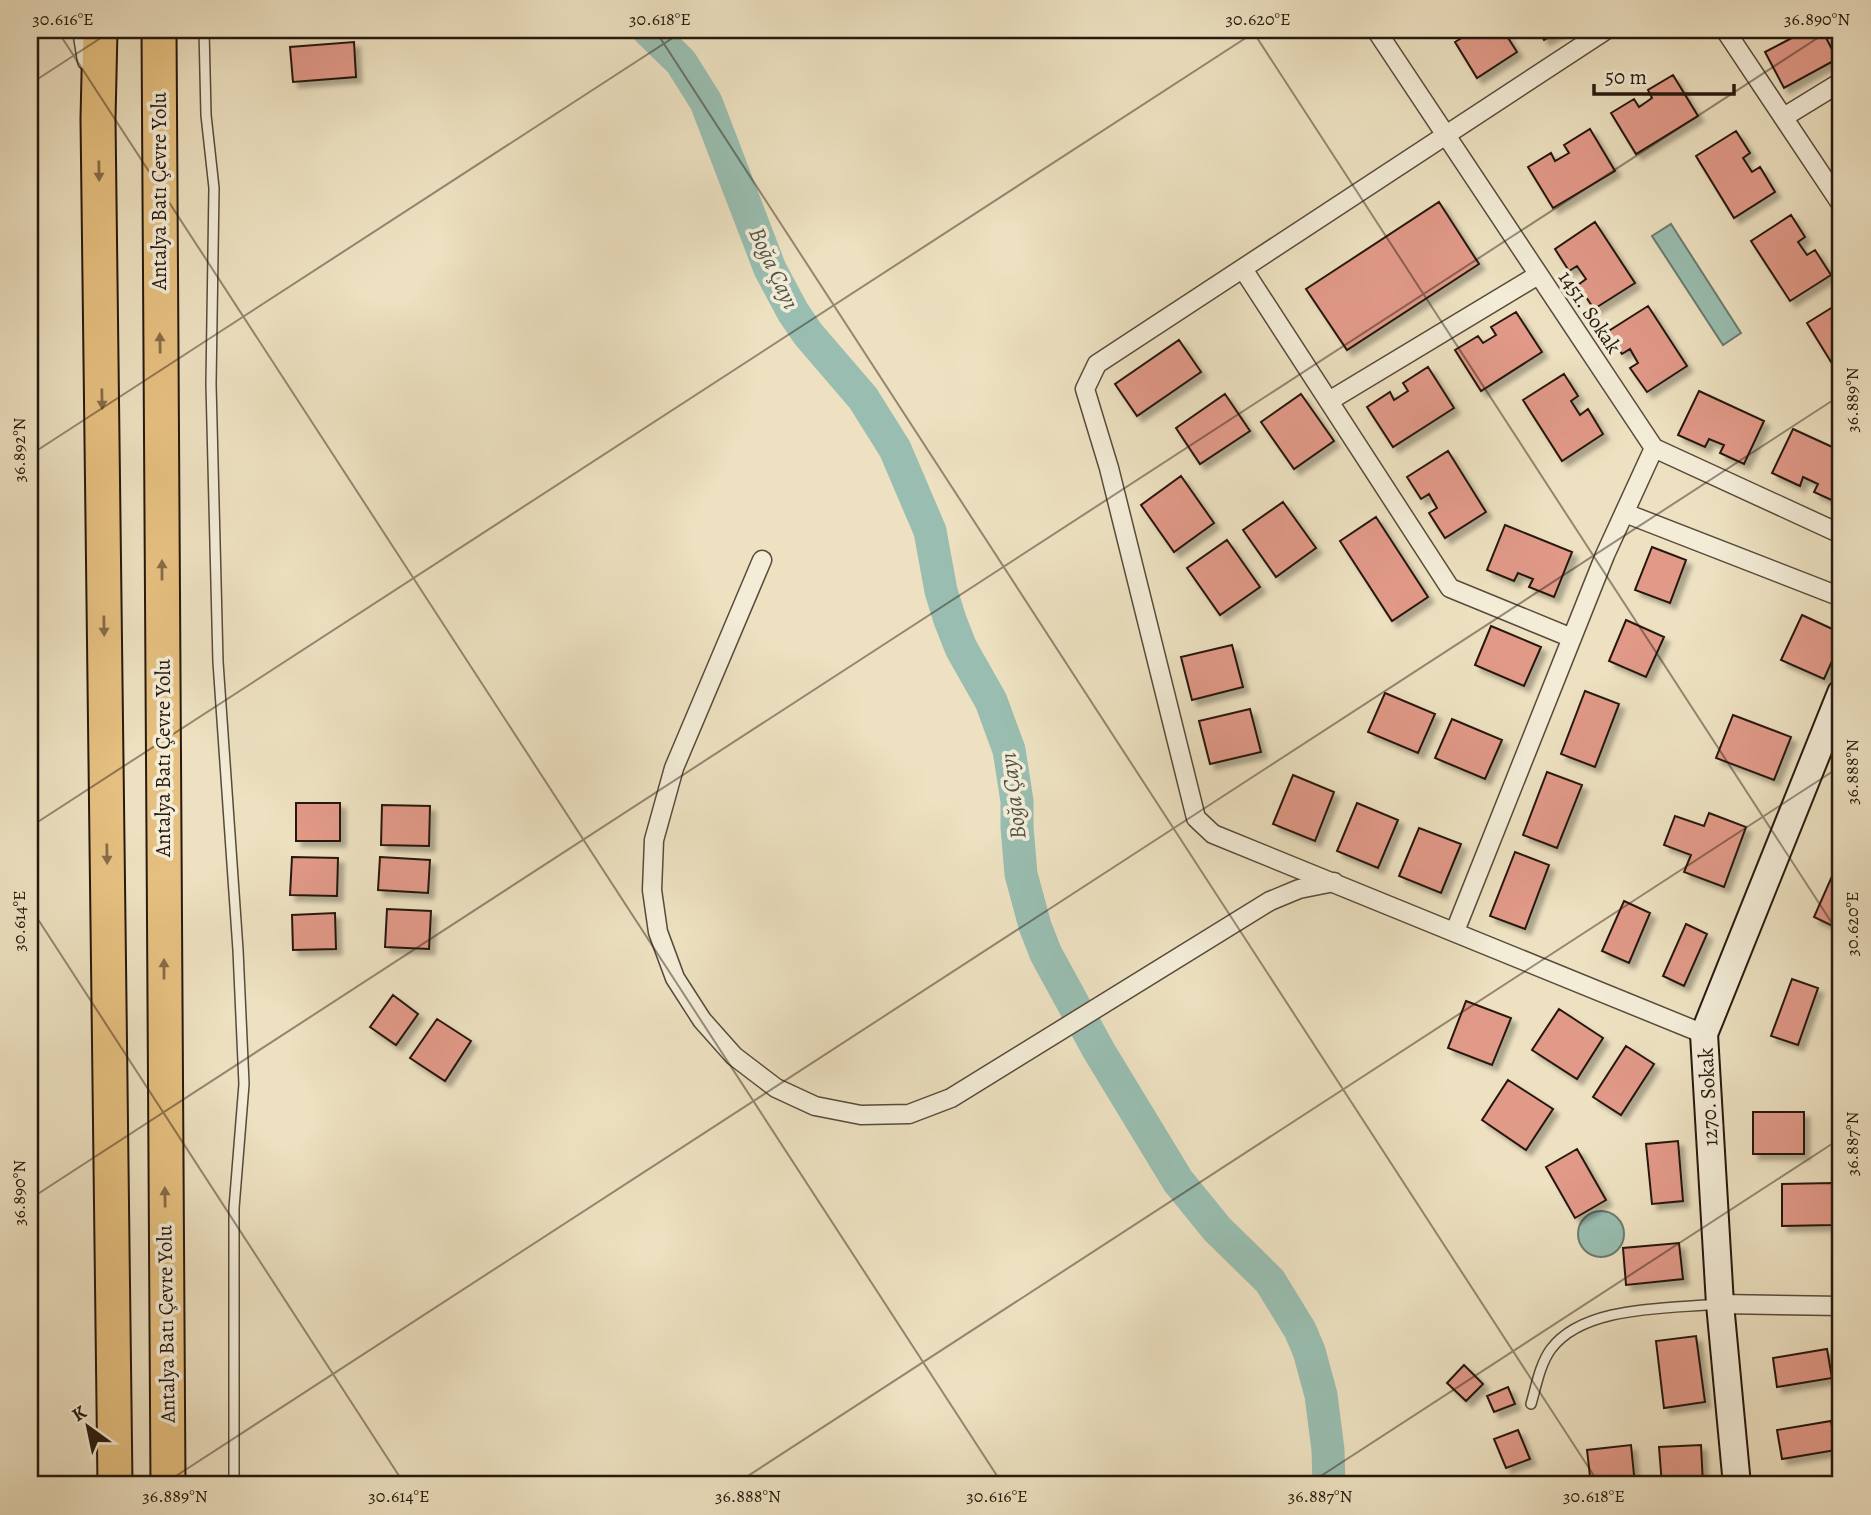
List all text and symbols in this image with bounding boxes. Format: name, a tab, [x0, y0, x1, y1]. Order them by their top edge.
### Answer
text: 30.616°E	[32, 7, 94, 31]
text: 30.618°E	[629, 7, 691, 31]
text: 30.620°E	[1225, 7, 1291, 31]
text: 36.890°N	[1784, 7, 1850, 31]
scale bar	[1594, 52, 1734, 96]
text: 50 m	[1605, 63, 1647, 91]
street label: Antalya Batı Çevre Yolu	[145, 91, 173, 291]
one-way arrow	[93, 161, 105, 183]
water label: Boğa Çayı	[742, 222, 806, 314]
street label: 1451. Sokak	[1552, 265, 1628, 359]
one-way arrow	[154, 331, 166, 353]
text: 36.889°N	[1840, 367, 1864, 433]
one-way arrow	[96, 388, 107, 410]
text: 36.892°N	[7, 417, 31, 483]
one-way arrow	[156, 559, 168, 581]
one-way arrow	[98, 616, 110, 638]
street label: Antalya Batı Çevre Yolu	[149, 658, 177, 858]
text: 36.888°N	[1840, 739, 1864, 805]
water label: Boğa Çayı	[992, 751, 1034, 841]
one-way arrow	[101, 843, 113, 865]
text: 30.614°E	[7, 890, 31, 952]
text: 30.620°E	[1840, 891, 1864, 957]
one-way arrow	[158, 958, 170, 980]
street label: 1270. Sokak	[1691, 1046, 1725, 1147]
text: 36.887°N	[1840, 1112, 1864, 1176]
text: 36.890°N	[7, 1160, 31, 1226]
one-way arrow	[159, 1185, 171, 1207]
street label: Antalya Batı Çevre Yolu	[150, 1224, 182, 1424]
north arrow	[52, 1392, 122, 1462]
text: K	[67, 1399, 92, 1428]
text: 36.889°N	[142, 1484, 208, 1508]
text: 30.614°E	[368, 1484, 430, 1508]
text: 36.888°N	[715, 1484, 781, 1508]
text: 30.616°E	[966, 1484, 1028, 1508]
text: 36.887°N	[1288, 1484, 1352, 1508]
text: 30.618°E	[1563, 1484, 1625, 1508]

